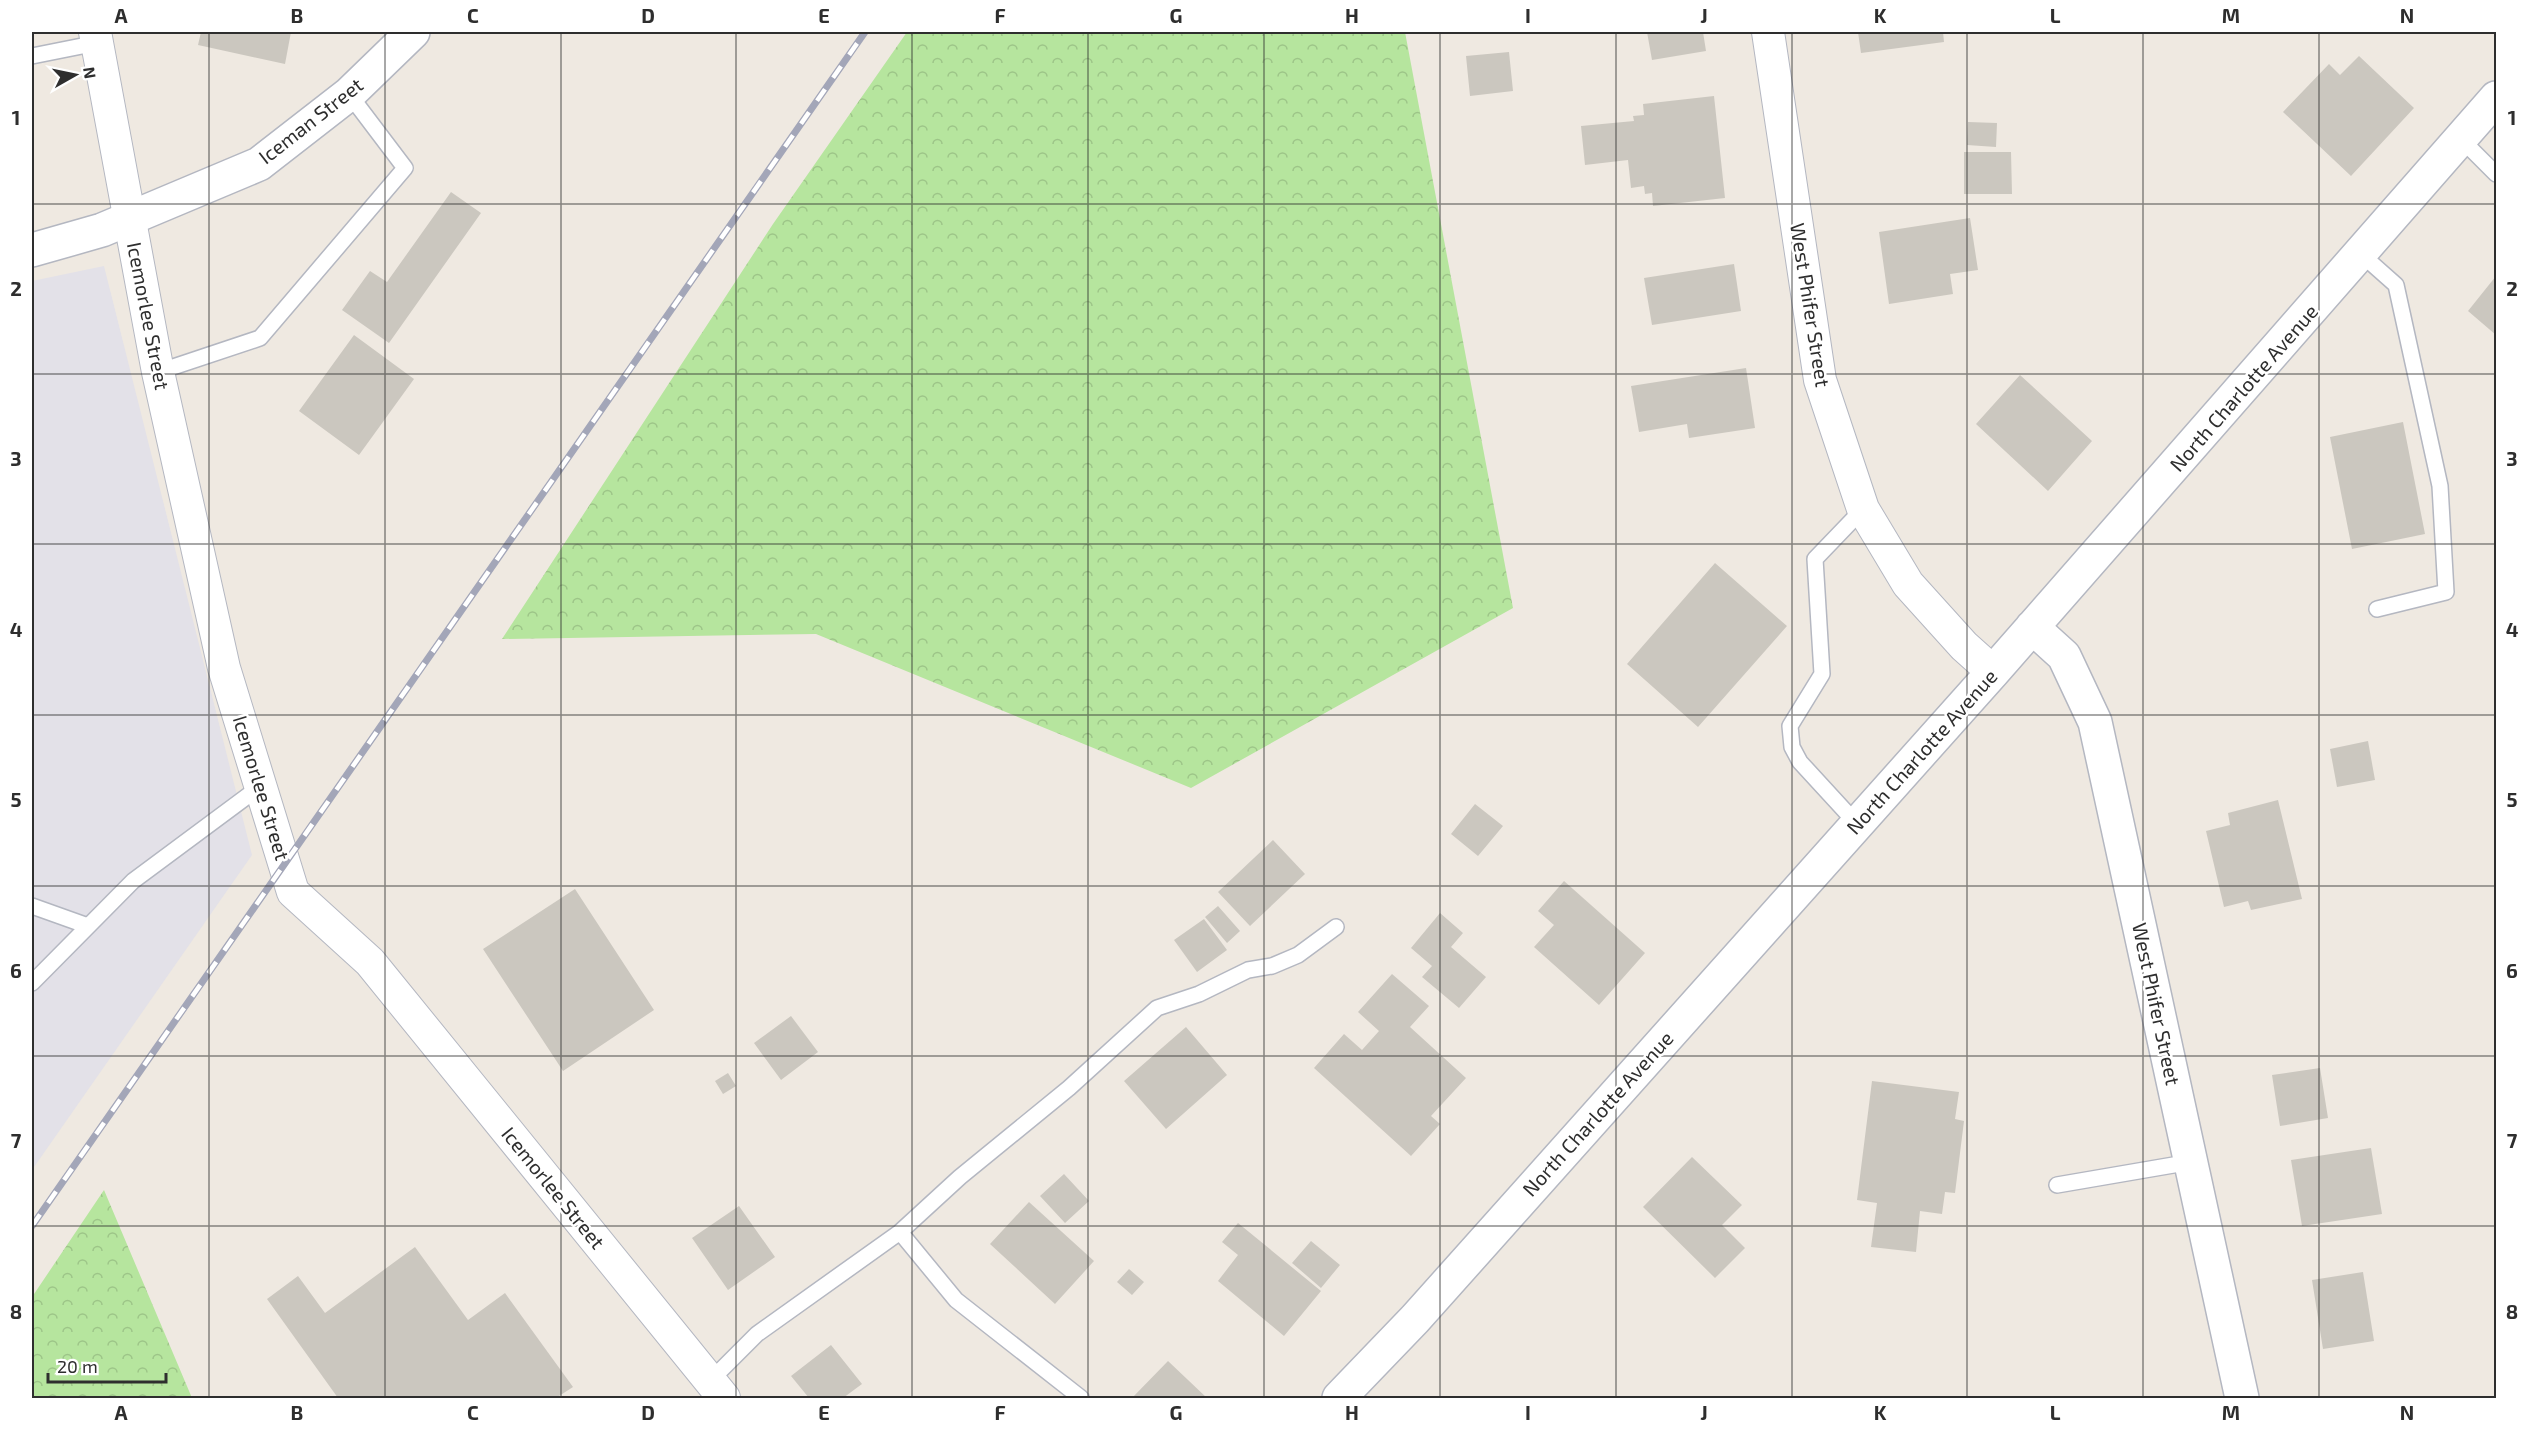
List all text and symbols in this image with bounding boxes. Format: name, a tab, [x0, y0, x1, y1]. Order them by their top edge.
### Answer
text: A	[114, 3, 128, 27]
text: B	[291, 3, 303, 27]
text: C	[467, 3, 479, 27]
text: D	[641, 3, 655, 27]
text: E	[818, 3, 830, 27]
text: F	[994, 3, 1006, 27]
text: G	[1170, 3, 1182, 27]
text: H	[1345, 3, 1359, 27]
text: I	[1525, 3, 1531, 27]
text: J	[1700, 3, 1708, 27]
text: K	[1874, 3, 1887, 27]
text: L	[2050, 3, 2061, 27]
text: M	[2222, 3, 2240, 27]
text: N	[2400, 3, 2414, 27]
north arrow	[45, 45, 105, 105]
text: N	[80, 65, 101, 80]
street label: Iceman Street	[253, 72, 368, 168]
text: 1	[12, 105, 20, 129]
text: 1	[2508, 105, 2516, 129]
street label: West Phifer Street	[1786, 221, 1836, 389]
street label: Icemorlee Street	[123, 240, 175, 392]
text: 2	[10, 276, 22, 300]
text: 2	[2506, 276, 2518, 300]
street label: North Charlotte Avenue	[2164, 299, 2322, 476]
text: 3	[10, 446, 22, 470]
text: 3	[2506, 446, 2518, 470]
text: 4	[10, 617, 23, 641]
text: 4	[2506, 617, 2519, 641]
street label: North Charlotte Avenue	[1841, 664, 2002, 839]
street label: Icemorlee Street	[229, 712, 295, 863]
text: 5	[10, 787, 22, 811]
text: 5	[2506, 787, 2518, 811]
street label: West Phifer Street	[2128, 920, 2186, 1088]
text: 6	[10, 958, 22, 982]
text: 6	[2506, 958, 2518, 982]
street label: North Charlotte Avenue	[1517, 1026, 1678, 1201]
street label: Icemorlee Street	[497, 1122, 611, 1253]
text: 7	[11, 1128, 22, 1152]
text: 7	[2507, 1128, 2518, 1152]
text: 8	[10, 1299, 22, 1323]
text: 8	[2506, 1299, 2518, 1323]
scale bar	[48, 1346, 166, 1384]
text: 20 m	[57, 1355, 98, 1377]
text: A	[114, 1400, 128, 1424]
text: B	[291, 1400, 303, 1424]
text: C	[467, 1400, 479, 1424]
text: D	[641, 1400, 655, 1424]
text: E	[818, 1400, 830, 1424]
text: F	[994, 1400, 1006, 1424]
text: G	[1170, 1400, 1182, 1424]
text: H	[1345, 1400, 1359, 1424]
text: I	[1525, 1400, 1531, 1424]
text: J	[1700, 1400, 1708, 1424]
text: K	[1874, 1400, 1887, 1424]
text: L	[2050, 1400, 2061, 1424]
text: M	[2222, 1400, 2240, 1424]
text: N	[2400, 1400, 2414, 1424]

